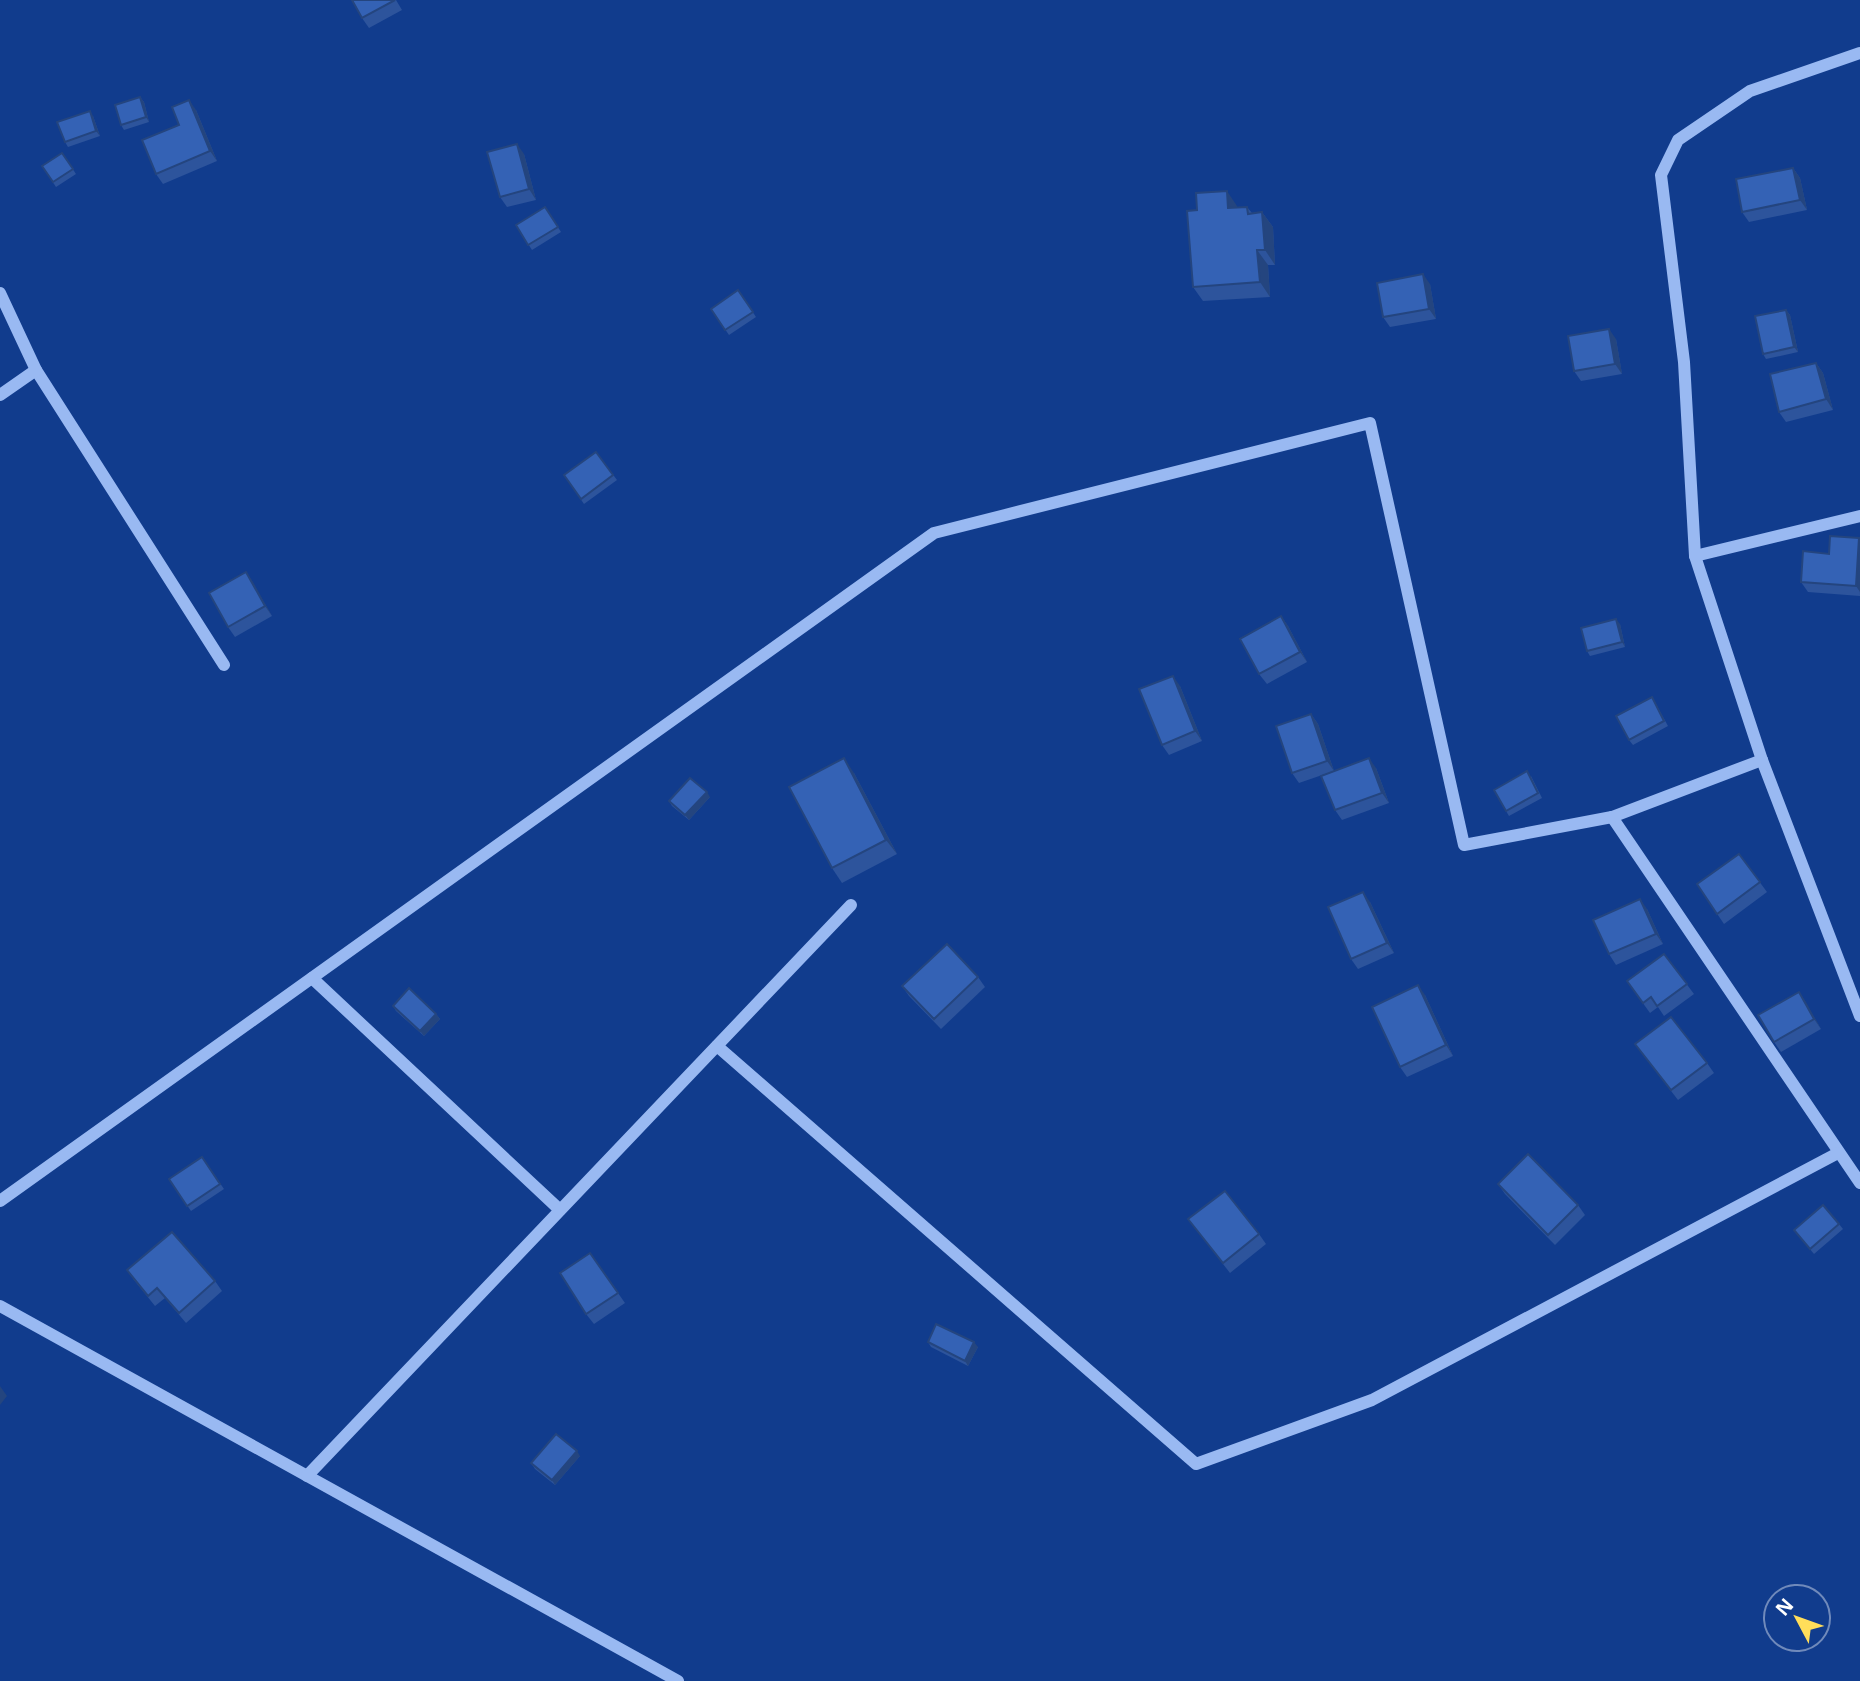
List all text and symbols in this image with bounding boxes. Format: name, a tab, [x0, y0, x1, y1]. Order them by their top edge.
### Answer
north arrow	[1762, 1583, 1832, 1653]
text: N	[1769, 1592, 1799, 1621]

